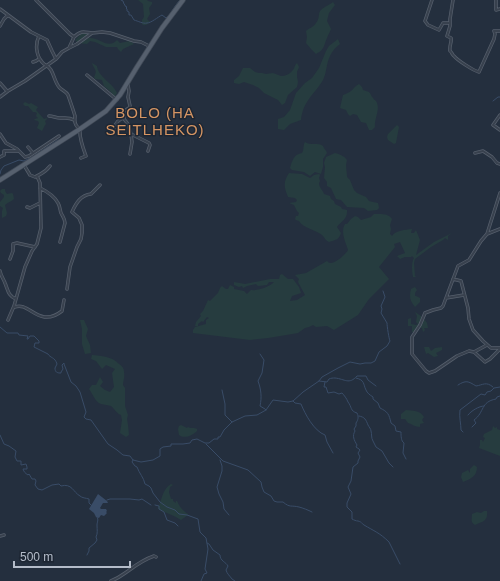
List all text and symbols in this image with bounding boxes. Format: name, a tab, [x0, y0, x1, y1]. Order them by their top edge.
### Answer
district label: BOLO (HA SEITLHEKO)	[105, 104, 205, 138]
scale bar	[14, 543, 130, 569]
text: 500 m	[20, 550, 53, 564]

